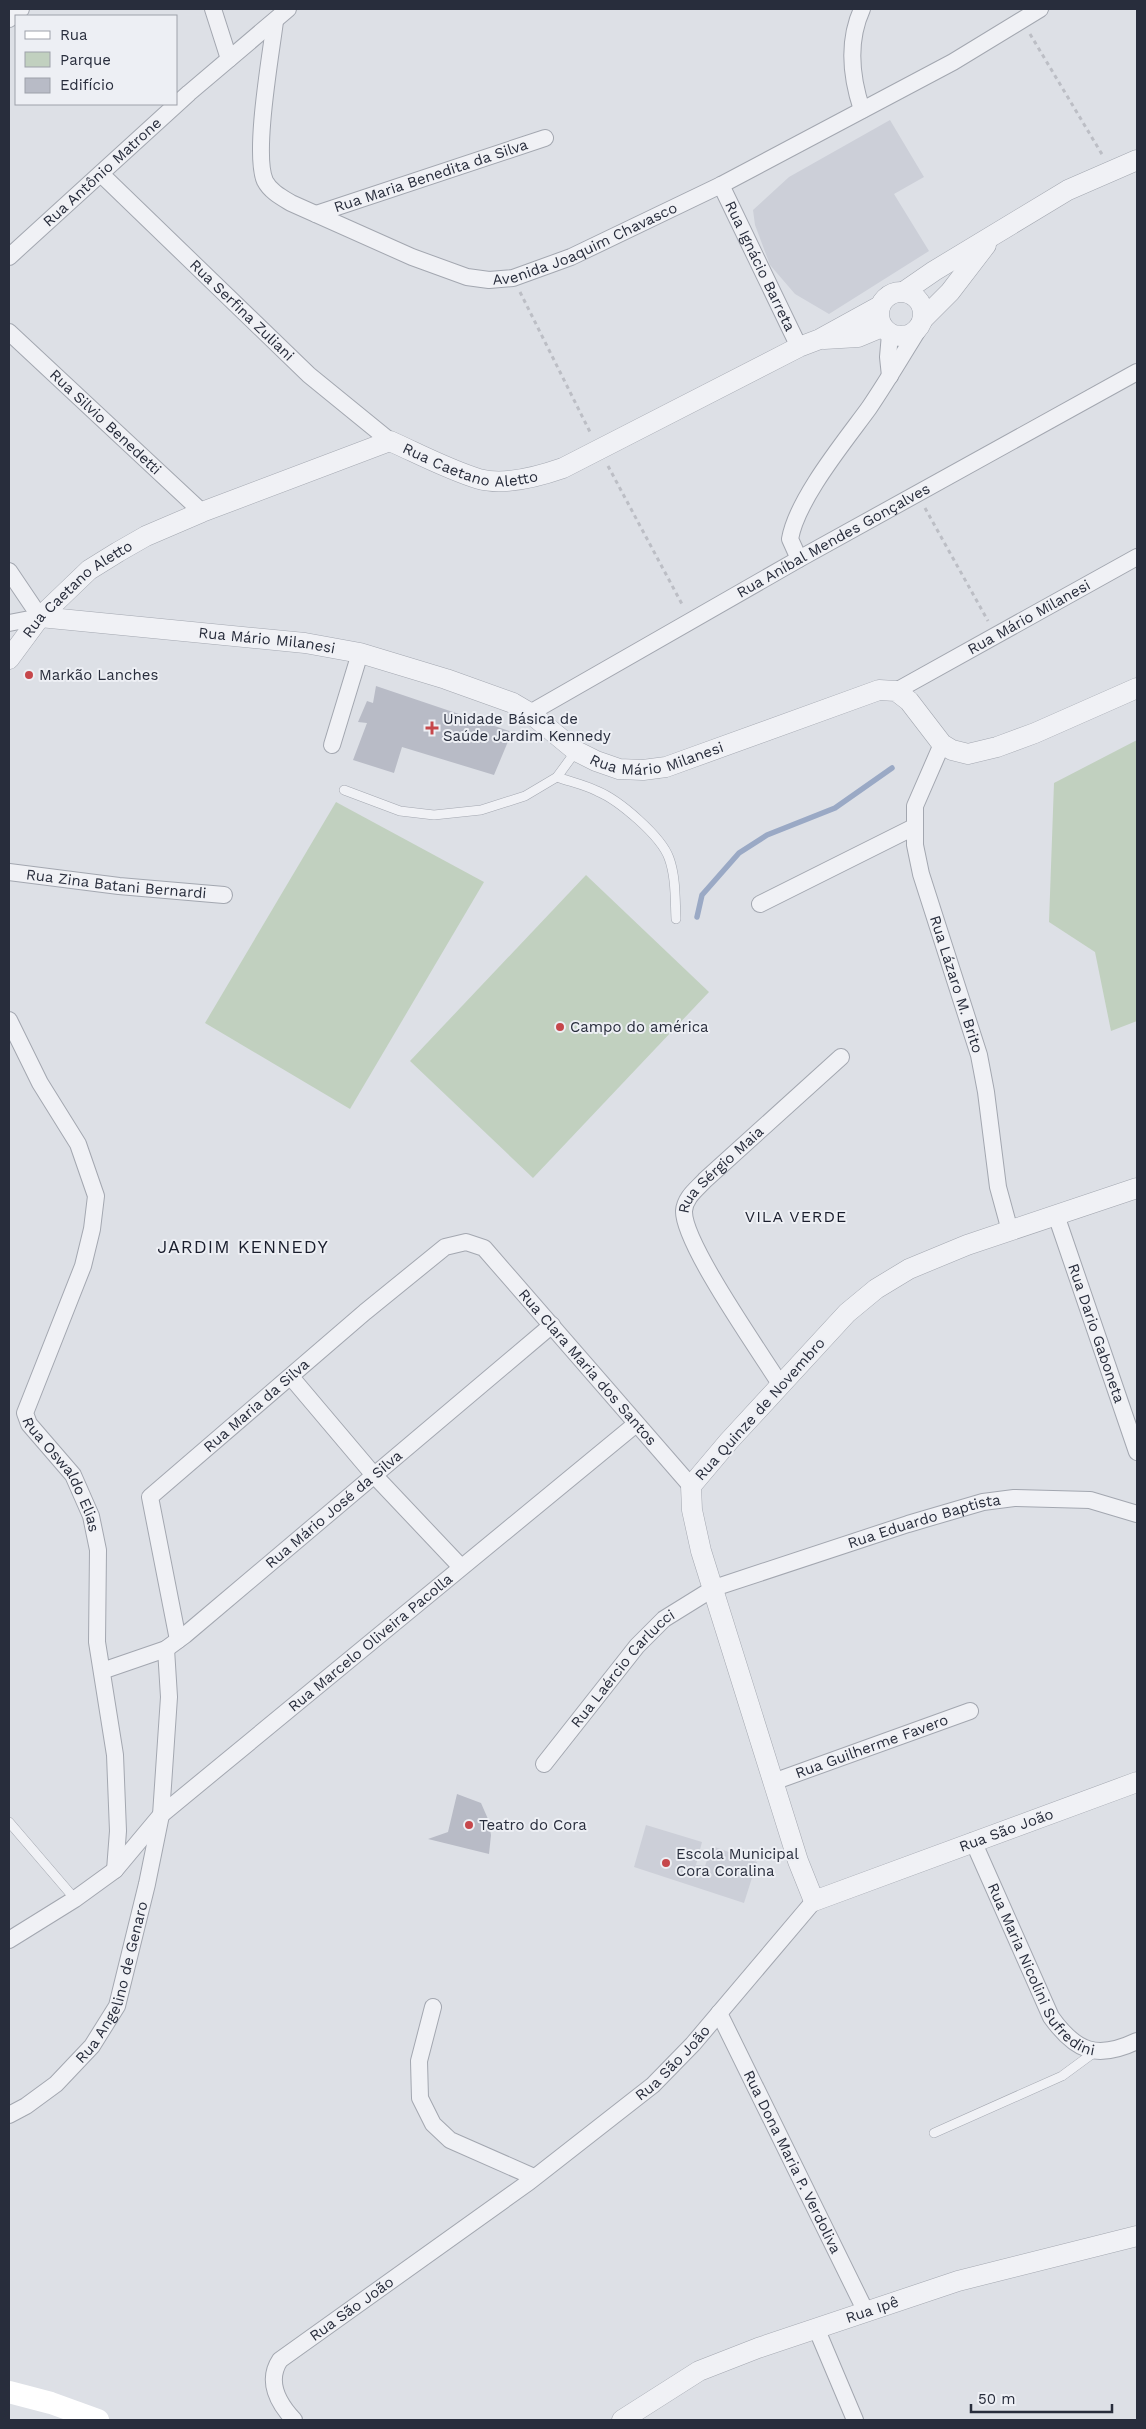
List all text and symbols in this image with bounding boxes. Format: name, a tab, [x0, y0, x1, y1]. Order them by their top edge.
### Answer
legend	[15, 15, 178, 105]
text: Rua	[60, 26, 88, 44]
text: Parque	[60, 51, 111, 69]
text: Edifício	[60, 76, 114, 94]
street label: Rua Antônio Matrone	[39, 114, 165, 231]
street label: Rua Maria Benedita da Silva	[332, 135, 530, 216]
street label: Avenida Joaquim Chavasco	[492, 198, 680, 289]
street label: Rua Ignácio Barreta	[721, 198, 799, 335]
street label: Rua Serfina Zuliani	[186, 256, 298, 365]
street label: Rua Silvio Benedetti	[46, 366, 165, 478]
street label: Rua Caetano Aletto	[400, 439, 540, 490]
street label: Rua Aníbal Mendes Gonçalves	[734, 479, 933, 602]
street label: Rua Caetano Aletto	[19, 537, 136, 641]
street label: Rua Mário Milanesi	[964, 576, 1093, 658]
street label: Rua Mário Milanesi	[198, 624, 337, 657]
place label: Markão Lanches	[39, 666, 158, 684]
marker: Markão Lanches	[23, 669, 35, 681]
place label: Unidade Básica de Saúde Jardim Kennedy	[443, 710, 611, 745]
marker: Unidade Básica de Saúde Jardim Kennedy	[425, 721, 439, 735]
street label: Rua Mário Milanesi	[587, 738, 726, 779]
street label: Rua Zina Batani Bernardi	[25, 865, 207, 902]
street label: Rua Lázaro M. Brito	[926, 913, 987, 1055]
place label: Campo do américa	[570, 1018, 709, 1036]
marker: Campo do américa	[554, 1021, 566, 1033]
street label: Rua Sérgio Maia	[675, 1122, 768, 1215]
district label: VILA VERDE	[745, 1207, 847, 1226]
district label: JARDIM KENNEDY	[157, 1236, 329, 1257]
street label: Rua Dario Gaboneta	[1064, 1261, 1129, 1406]
street label: Rua Clara Maria dos Santos	[515, 1285, 661, 1449]
street label: Rua Quinze de Novembro	[691, 1334, 829, 1484]
street label: Rua Maria da Silva	[200, 1355, 313, 1456]
street label: Rua Oswaldo Elias	[18, 1415, 103, 1534]
street label: Rua Mário José da Silva	[262, 1446, 406, 1572]
street label: Rua Eduardo Baptista	[845, 1491, 1002, 1552]
street label: Rua Marcelo Oliveira Pacolla	[285, 1569, 457, 1716]
street label: Rua Laércio Carlucci	[567, 1606, 678, 1731]
street label: Rua Guilherme Favero	[793, 1711, 951, 1782]
street label: Rua São João	[957, 1805, 1056, 1856]
place label: Teatro do Cora	[479, 1816, 587, 1834]
marker: Teatro do Cora	[463, 1819, 475, 1831]
place label: Escola Municipal Cora Coralina	[676, 1845, 799, 1880]
marker: Escola Municipal Cora Coralina	[660, 1857, 672, 1869]
street label: Rua Maria Nicolini Sufredini	[984, 1880, 1096, 2060]
street label: Rua Angelino de Genaro	[72, 1899, 151, 2067]
street label: Rua São João	[632, 2022, 714, 2104]
street label: Rua Dona Maria P. Verdoliva	[740, 2067, 845, 2257]
street label: Rua São João	[306, 2273, 397, 2345]
street label: Rua Ipê	[843, 2293, 901, 2327]
scale bar	[971, 2382, 1112, 2414]
text: 50 m	[978, 2390, 1015, 2408]

